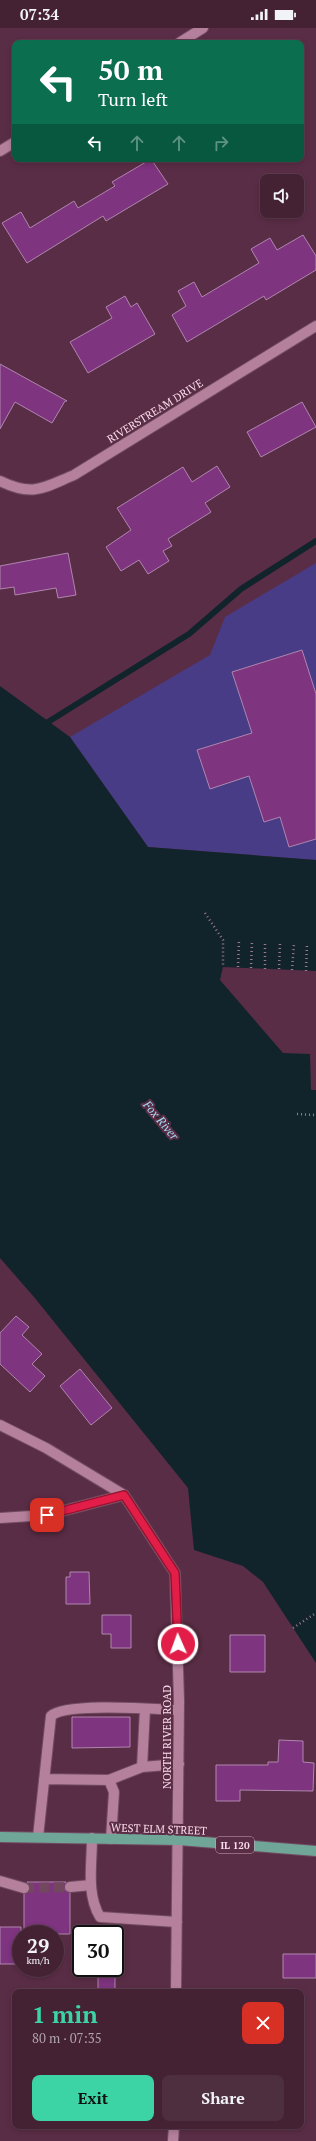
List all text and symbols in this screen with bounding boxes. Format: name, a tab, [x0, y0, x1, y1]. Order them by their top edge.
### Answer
text: 07:34	[20, 4, 59, 24]
text: 50 m	[98, 51, 163, 88]
icon: left	[32, 56, 84, 108]
text: Turn left	[98, 87, 168, 111]
icon: left	[84, 132, 106, 154]
icon: ahead	[126, 132, 148, 154]
icon: ahead	[168, 132, 190, 154]
icon: right	[210, 132, 232, 154]
map controls	[260, 174, 304, 218]
button: sound	[260, 174, 304, 218]
street label: RIVERSTREAM DRIVE	[105, 376, 205, 446]
water label: Fox River	[139, 1096, 183, 1144]
pin	[30, 1498, 64, 1532]
icon: arrive	[36, 1504, 58, 1526]
position arrow	[157, 1623, 199, 1665]
street label: NORTH RIVER ROAD	[160, 1685, 174, 1789]
street label: WEST ELM STREET	[111, 1820, 207, 1838]
road number: IL 120	[216, 1837, 254, 1853]
speed limit sign: 30	[72, 1925, 124, 1977]
text: 29	[27, 1932, 49, 1959]
text: km/h	[26, 1954, 50, 1967]
text: 1 min	[32, 1998, 98, 2030]
button: close	[242, 2002, 284, 2044]
text: 80 m · 07:35	[32, 2029, 102, 2047]
button: Exit	[32, 2075, 154, 2121]
button: Share	[162, 2075, 284, 2121]

